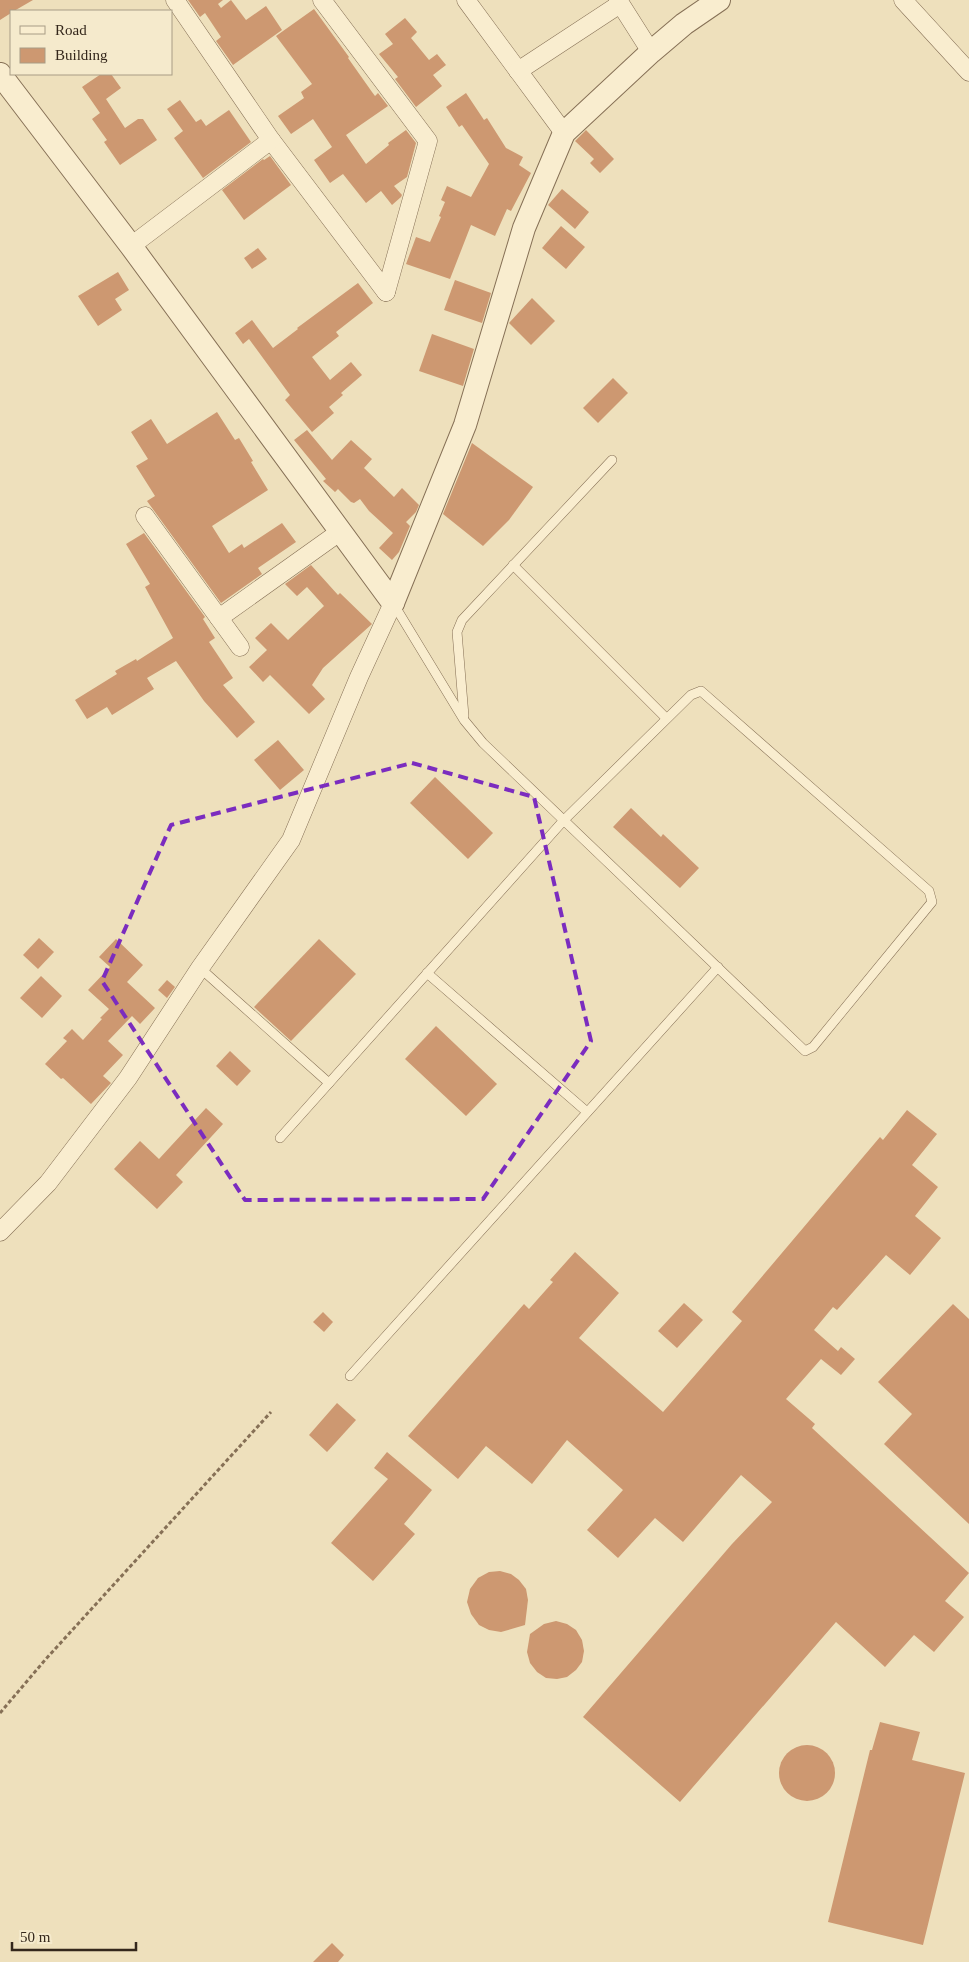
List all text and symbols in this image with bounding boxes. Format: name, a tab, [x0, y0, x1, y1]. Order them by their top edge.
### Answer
legend	[10, 10, 172, 75]
text: Road	[55, 22, 87, 38]
text: Building	[55, 47, 108, 63]
scale bar	[12, 1920, 136, 1952]
text: 50 m	[20, 1929, 51, 1945]

